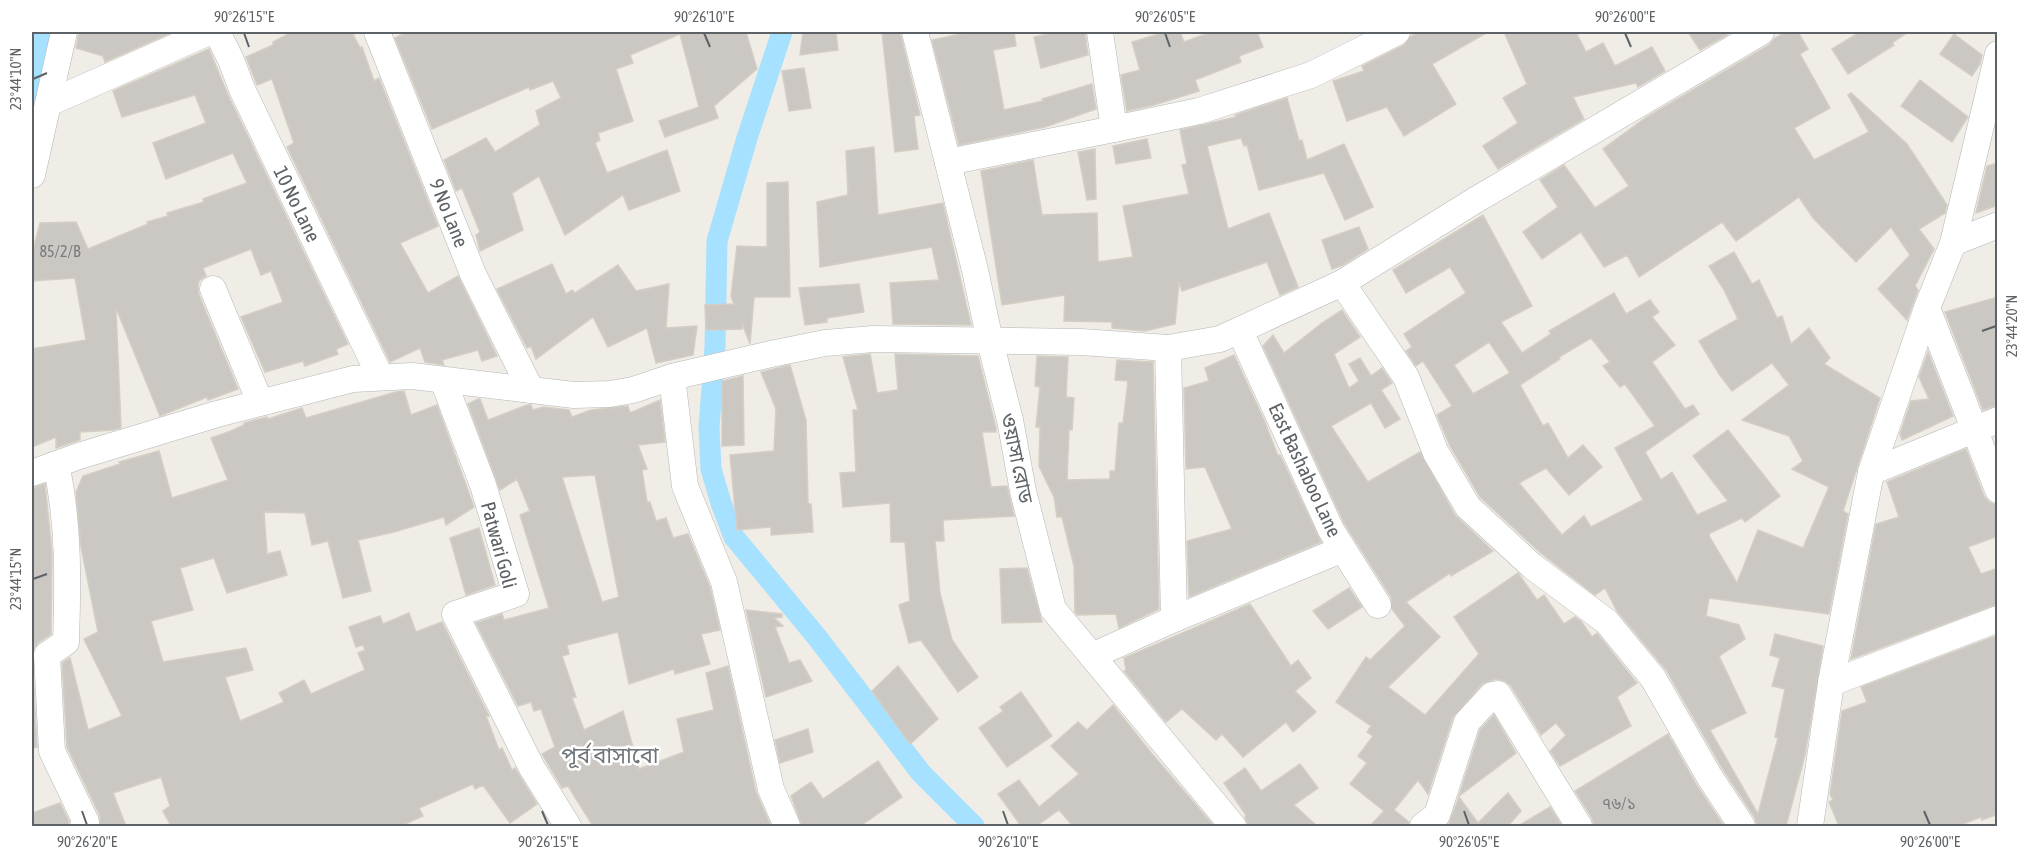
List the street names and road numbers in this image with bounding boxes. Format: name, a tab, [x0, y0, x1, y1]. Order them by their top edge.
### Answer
street label: 10 No Lane	[269, 162, 326, 245]
street label: 9 No Lane	[425, 175, 474, 250]
street label: East Bashaboo Lane	[1264, 399, 1347, 540]
street label: ওয়াসা রোড	[997, 411, 1038, 506]
street label: Patwari Goli	[477, 499, 522, 591]

